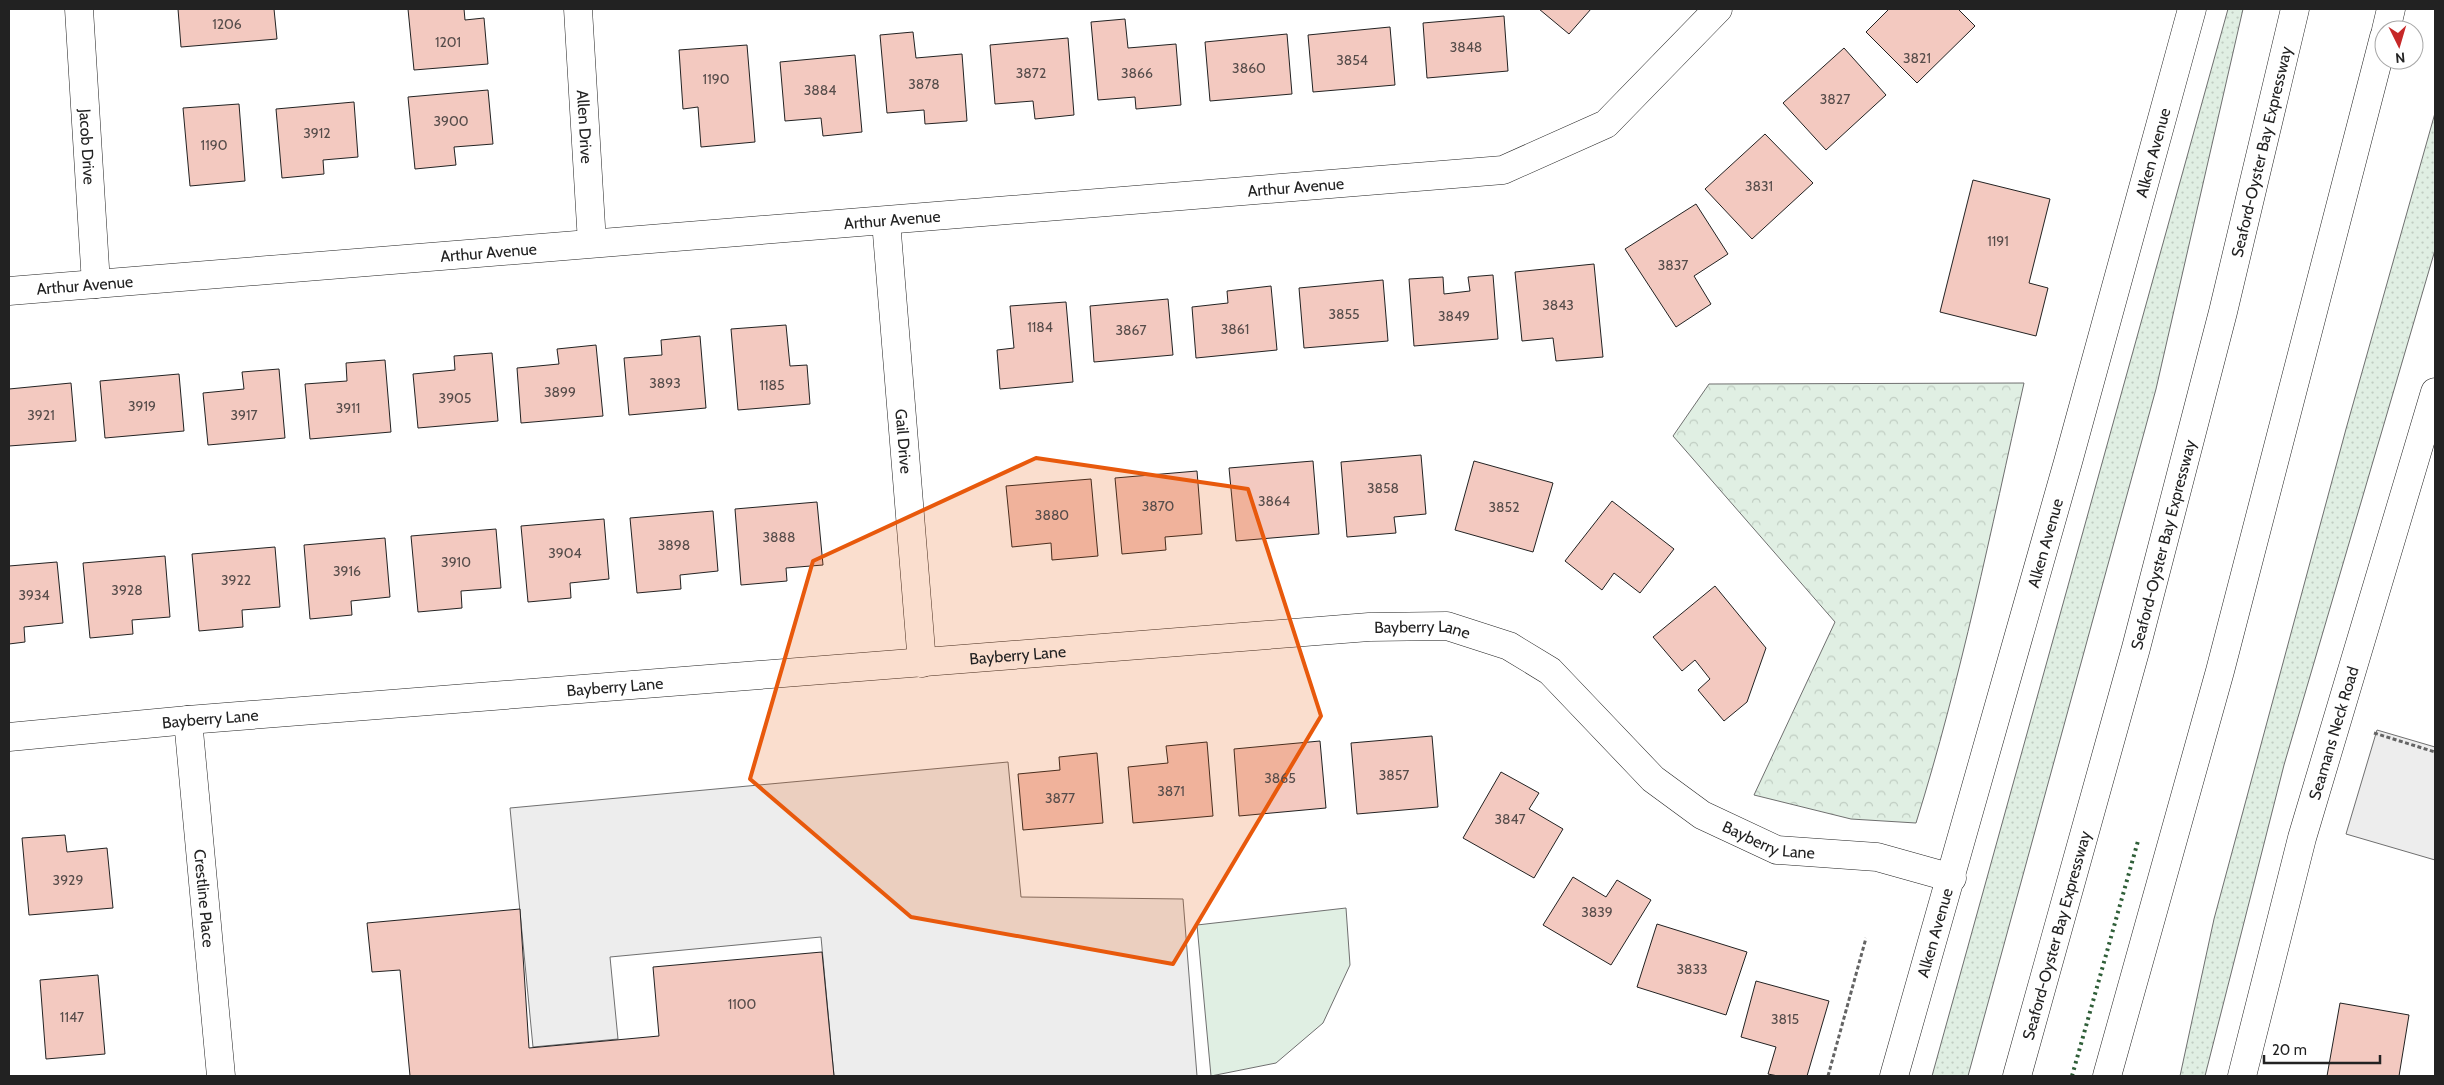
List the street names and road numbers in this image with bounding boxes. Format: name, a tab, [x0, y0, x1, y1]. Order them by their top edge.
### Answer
street label: Seaford-Oyster Bay Expressway	[2227, 44, 2295, 259]
street label: Allen Drive	[573, 89, 597, 164]
street label: Alken Avenue	[2131, 106, 2174, 199]
street label: Jacob Drive	[76, 107, 99, 185]
street label: Arthur Avenue	[1247, 173, 1345, 200]
street label: Arthur Avenue	[843, 206, 941, 233]
street label: Arthur Avenue	[439, 239, 537, 266]
street label: Arthur Avenue	[36, 271, 134, 298]
street label: Gail Drive	[892, 408, 916, 475]
street label: Seaford-Oyster Bay Expressway	[2126, 438, 2199, 652]
street label: Alken Avenue	[2023, 496, 2067, 590]
street label: Bayberry Lane	[1374, 617, 1473, 642]
street label: Bayberry Lane	[969, 641, 1067, 668]
street label: Seamans Neck Road	[2304, 664, 2362, 802]
street label: Bayberry Lane	[566, 673, 664, 700]
street label: Bayberry Lane	[161, 705, 259, 732]
street label: Bayberry Lane	[1720, 817, 1816, 862]
street label: Seaford-Oyster Bay Expressway	[2018, 829, 2094, 1042]
street label: Crestline Place	[191, 848, 219, 948]
street label: Alken Avenue	[1913, 886, 1956, 979]

